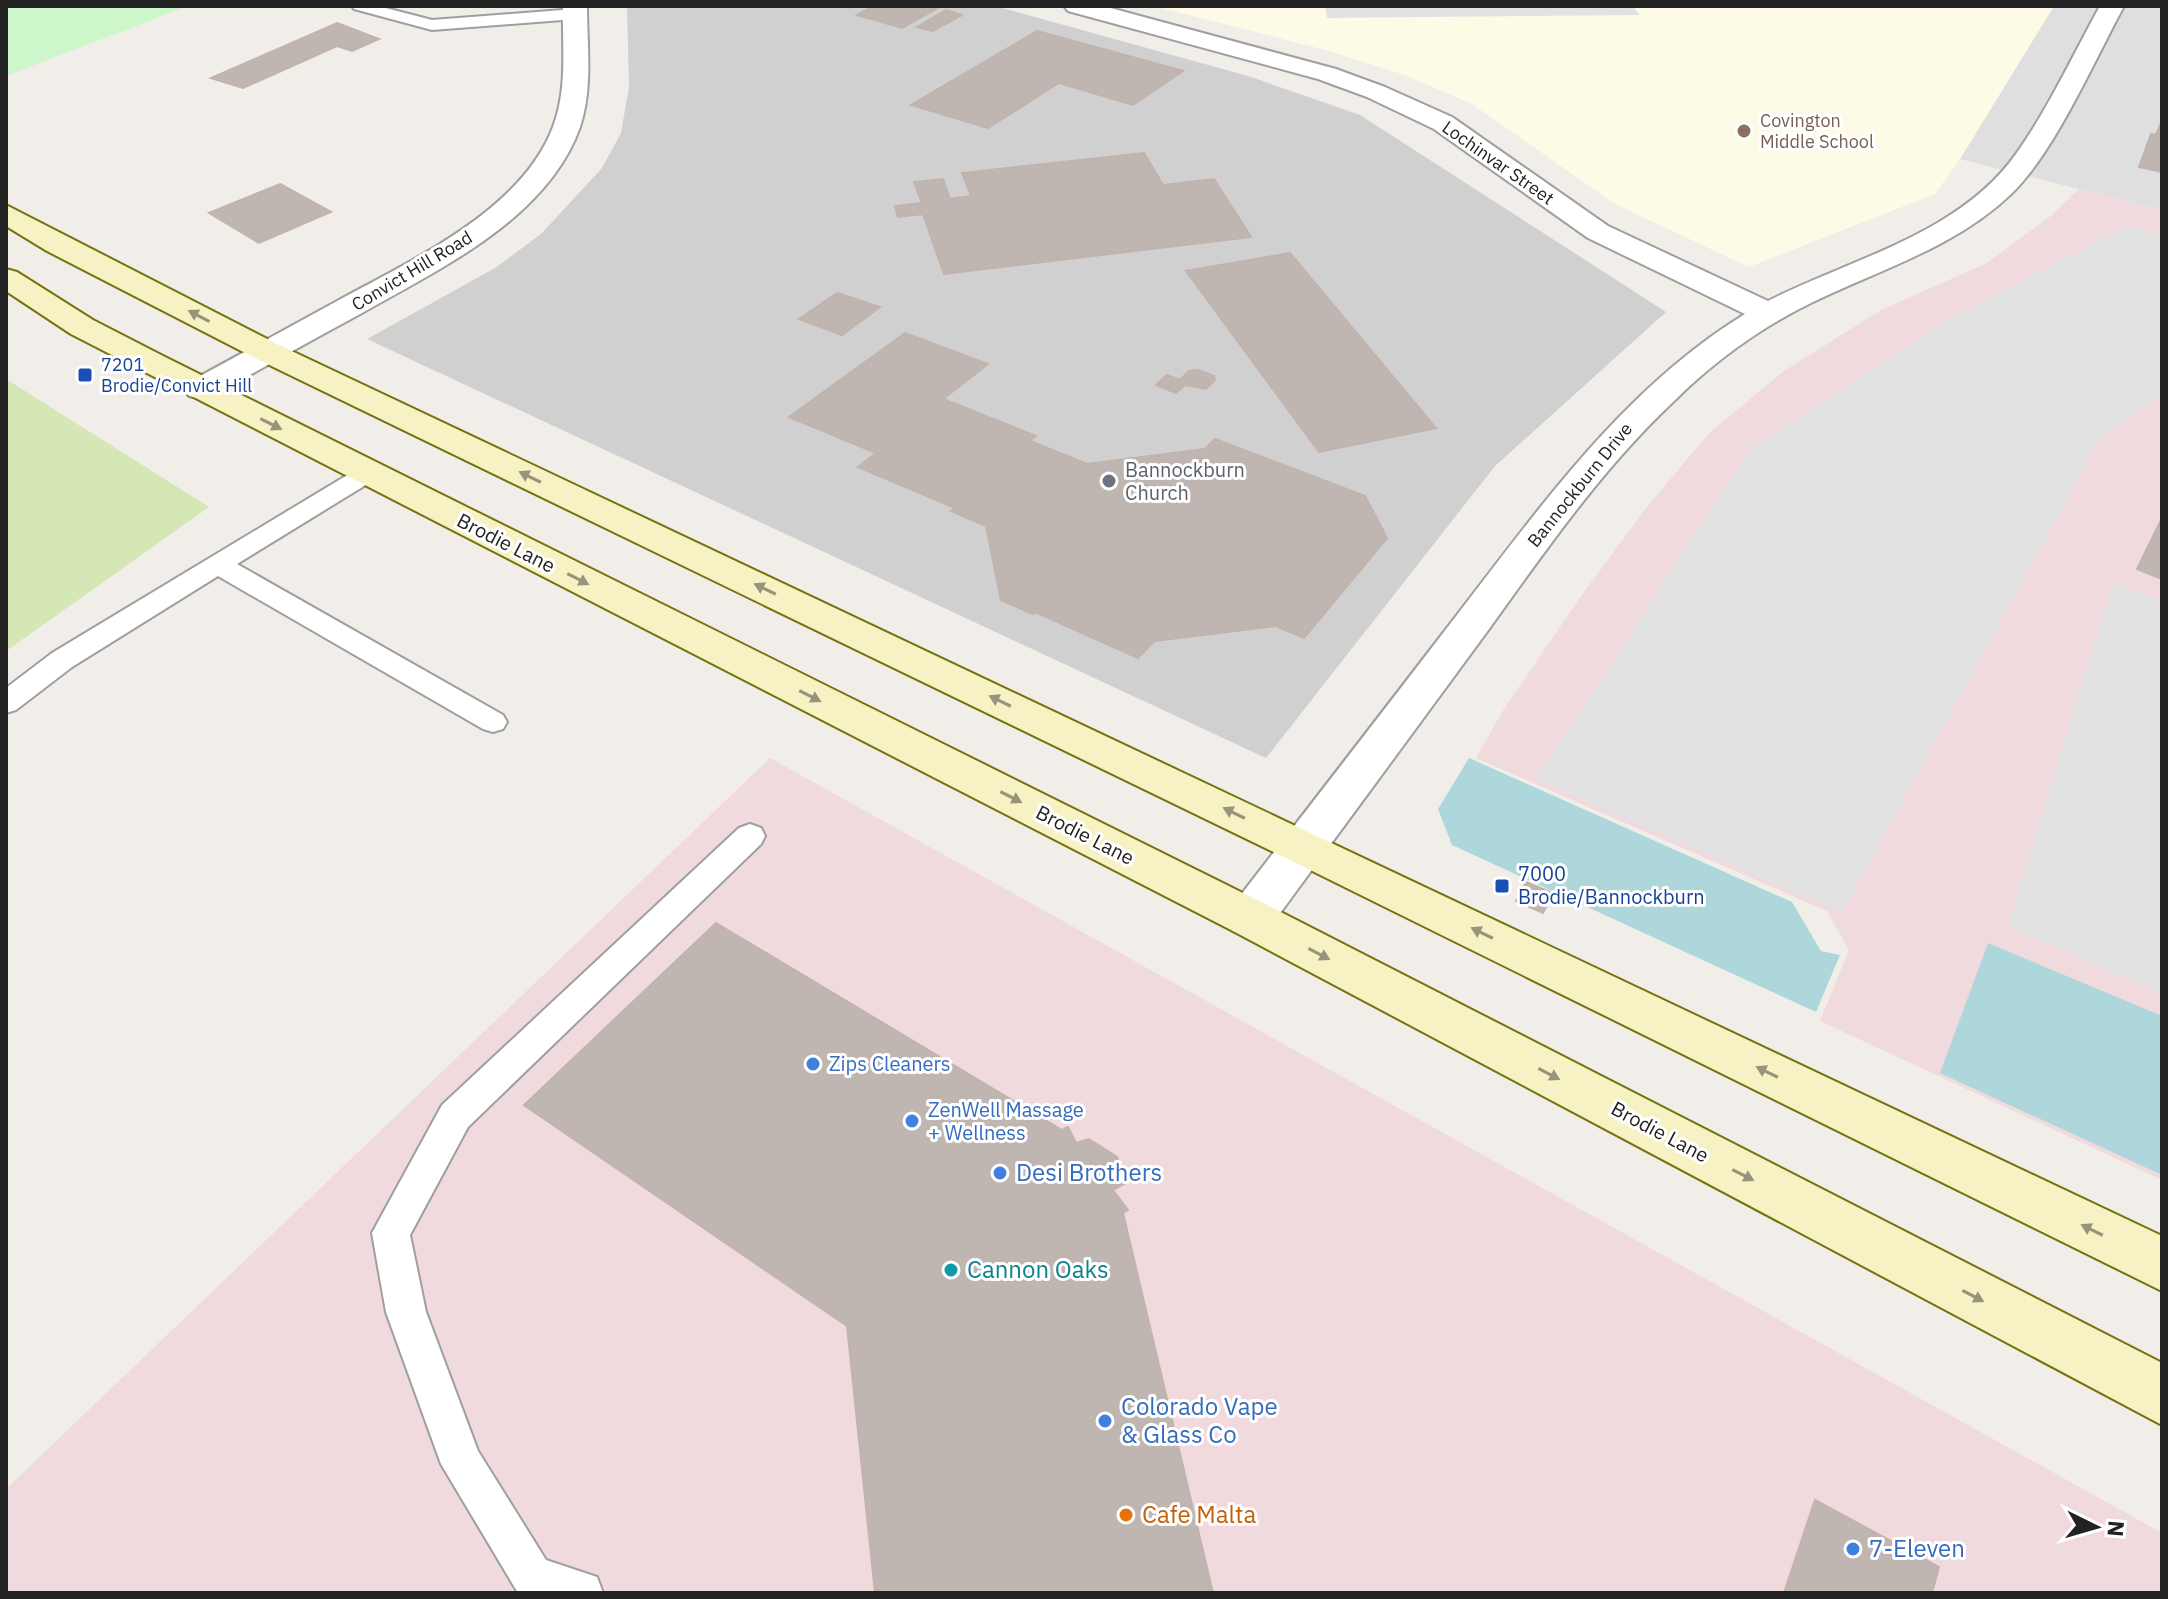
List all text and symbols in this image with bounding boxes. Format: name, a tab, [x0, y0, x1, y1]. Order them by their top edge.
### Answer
place label: Covington Middle School	[1760, 109, 1874, 153]
street label: Lochinvar Street	[1438, 116, 1559, 210]
marker: Covington Middle School	[1735, 122, 1753, 140]
street label: Convict Hill Road	[347, 225, 476, 316]
one-way arrow	[188, 309, 210, 323]
place label: 7201 Brodie/Convict Hill	[101, 353, 252, 397]
marker: 7201 Brodie/Convict Hill	[76, 366, 94, 384]
one-way arrow	[259, 417, 282, 430]
street label: Bannockburn Drive	[1522, 418, 1637, 552]
place label: Bannockburn Church	[1125, 456, 1245, 506]
one-way arrow	[519, 470, 542, 484]
marker: Bannockburn Church	[1100, 472, 1118, 490]
street label: Brodie Lane	[453, 506, 560, 579]
one-way arrow	[566, 572, 589, 585]
one-way arrow	[753, 582, 777, 596]
one-way arrow	[798, 689, 821, 703]
one-way arrow	[988, 694, 1011, 708]
one-way arrow	[999, 791, 1022, 804]
street label: Brodie Lane	[1032, 798, 1139, 871]
one-way arrow	[1222, 807, 1245, 820]
place label: 7000 Brodie/Bannockburn	[1518, 860, 1705, 910]
marker: 7000 Brodie/Bannockburn	[1493, 877, 1511, 895]
one-way arrow	[1470, 927, 1493, 940]
one-way arrow	[1308, 946, 1330, 960]
place label: Zips Cleaners	[829, 1050, 951, 1077]
marker: Zips Cleaners	[804, 1055, 822, 1073]
one-way arrow	[1755, 1065, 1778, 1079]
one-way arrow	[1538, 1068, 1561, 1081]
street label: Brodie Lane	[1607, 1095, 1714, 1169]
place label: ZenWell Massage + Wellness	[928, 1096, 1084, 1146]
marker: ZenWell Massage + Wellness	[903, 1112, 921, 1130]
place label: Desi Brothers	[1016, 1156, 1162, 1188]
marker: Desi Brothers	[991, 1164, 1009, 1182]
one-way arrow	[1731, 1169, 1754, 1182]
one-way arrow	[2080, 1223, 2103, 1236]
place label: Cannon Oaks	[967, 1253, 1109, 1285]
marker: Cannon Oaks	[942, 1261, 960, 1279]
one-way arrow	[1962, 1289, 1985, 1302]
place label: Colorado Vape & Glass Co	[1121, 1390, 1278, 1450]
marker: Colorado Vape & Glass Co	[1096, 1412, 1114, 1430]
north arrow	[2056, 1487, 2136, 1567]
place label: Cafe Malta	[1142, 1498, 1256, 1530]
marker: Cafe Malta	[1117, 1506, 1135, 1524]
text: N	[2101, 1520, 2132, 1538]
place label: 7-Eleven	[1869, 1532, 1965, 1564]
marker: 7-Eleven	[1844, 1540, 1862, 1558]

